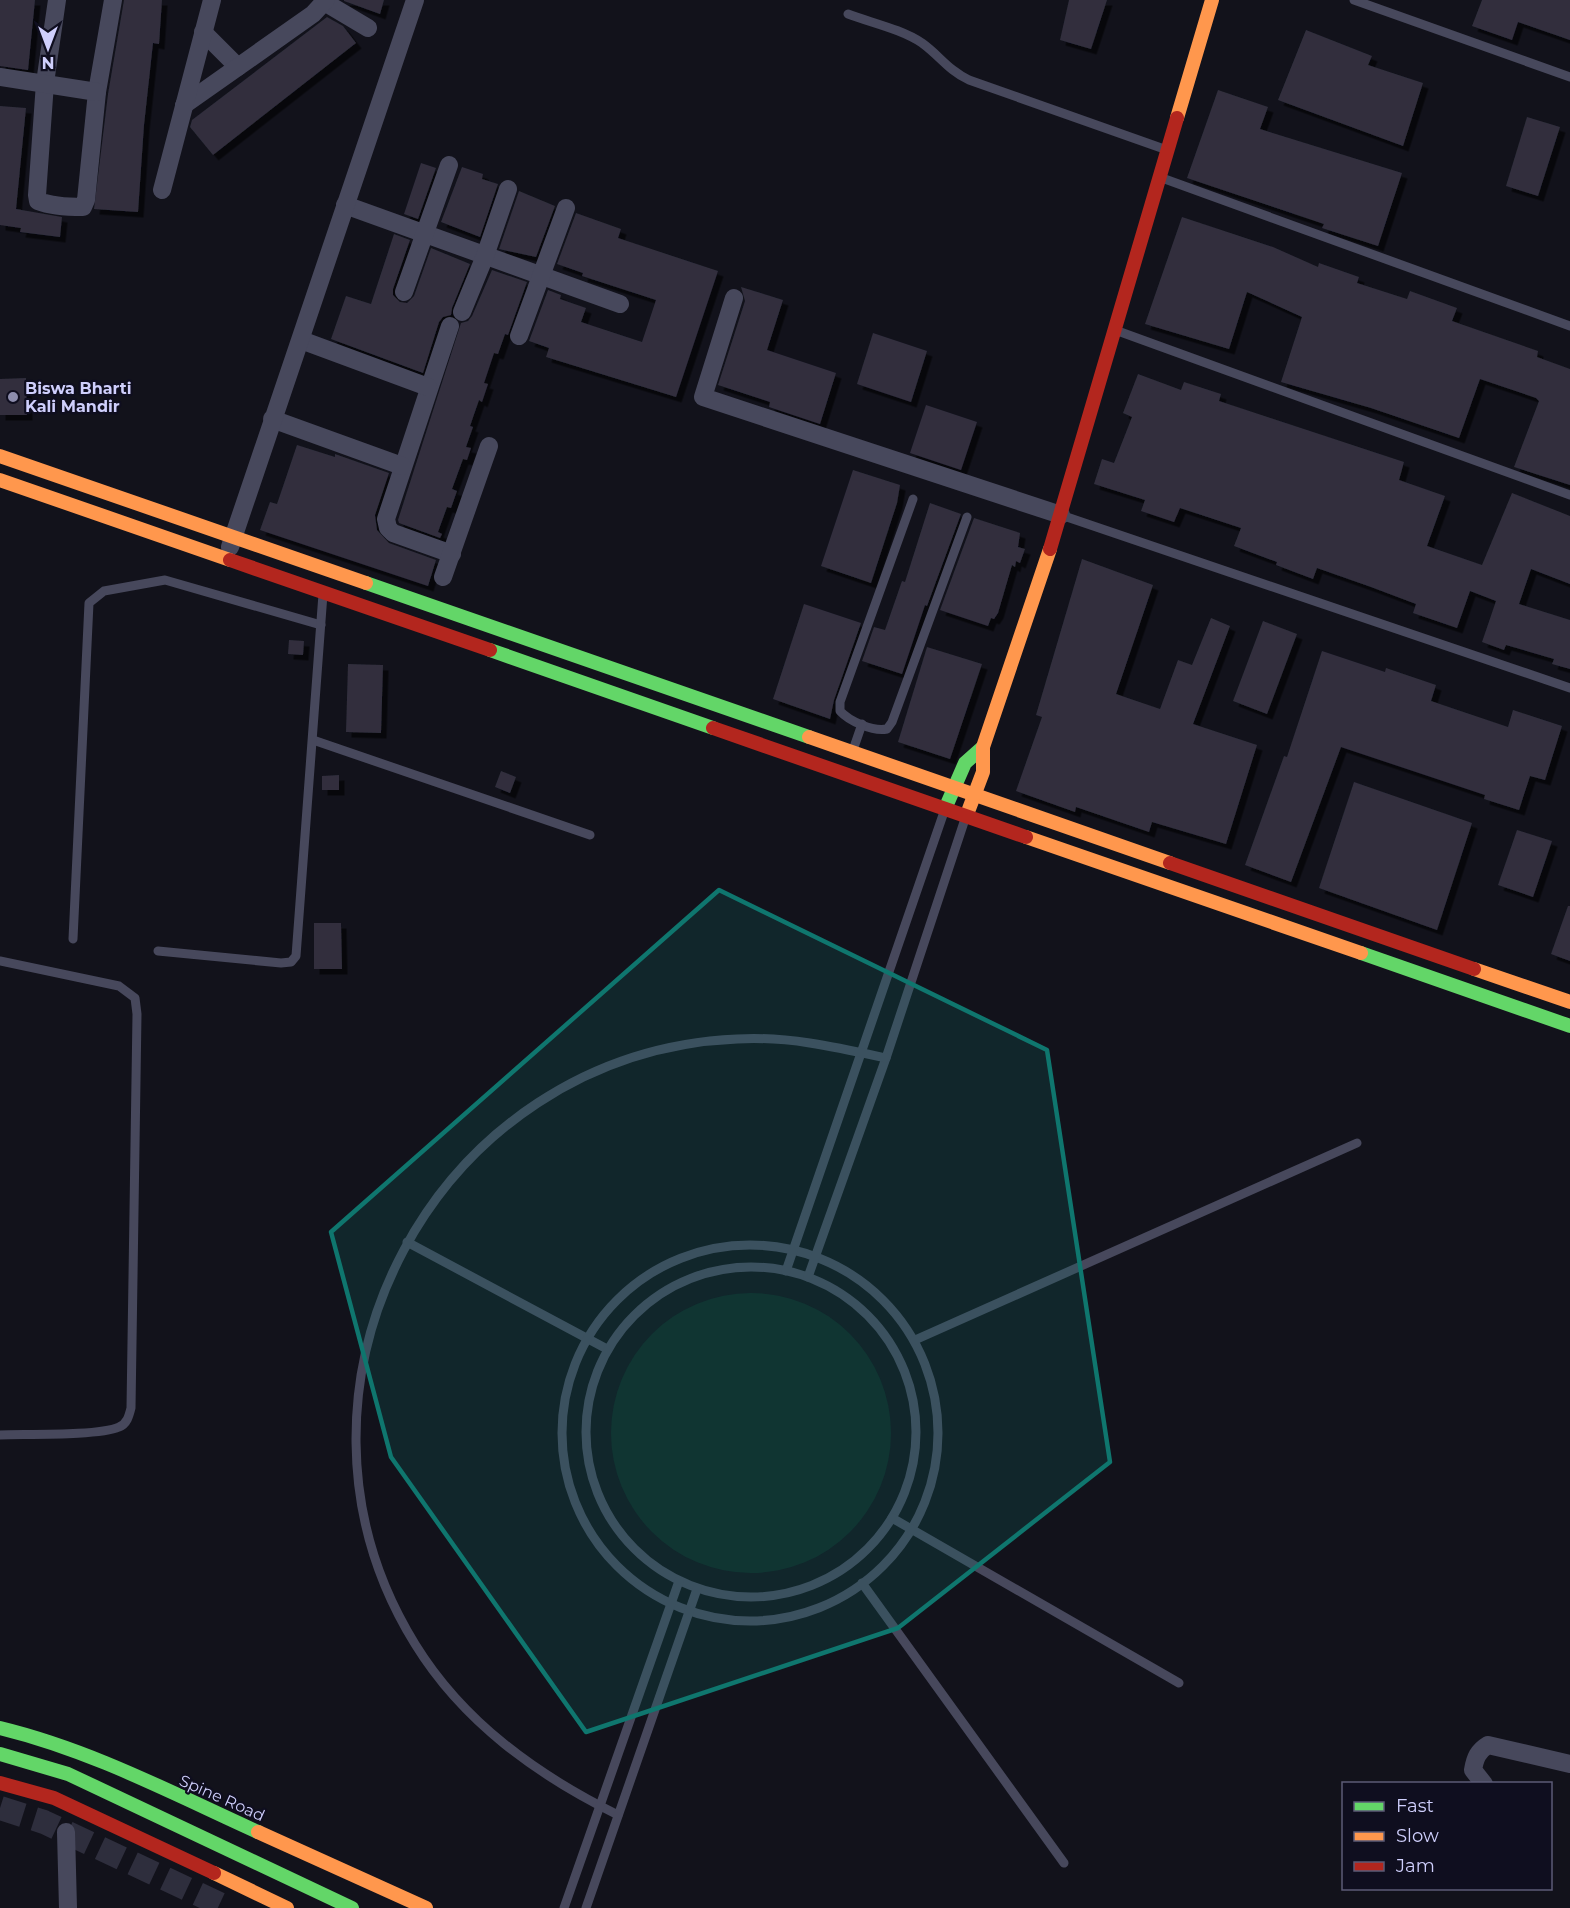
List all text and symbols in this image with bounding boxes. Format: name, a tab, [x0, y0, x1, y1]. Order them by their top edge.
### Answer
north arrow	[18, 18, 78, 78]
text: N	[42, 53, 54, 72]
place label: Biswa Bharti Kali Mandir	[25, 379, 132, 416]
marker: Biswa Bharti Kali Mandir	[6, 390, 20, 404]
street label: Spine Road	[176, 1771, 268, 1825]
legend	[1342, 1782, 1552, 1890]
text: Fast	[1396, 1795, 1434, 1817]
text: Slow	[1396, 1825, 1439, 1847]
text: Jam	[1395, 1855, 1435, 1877]

